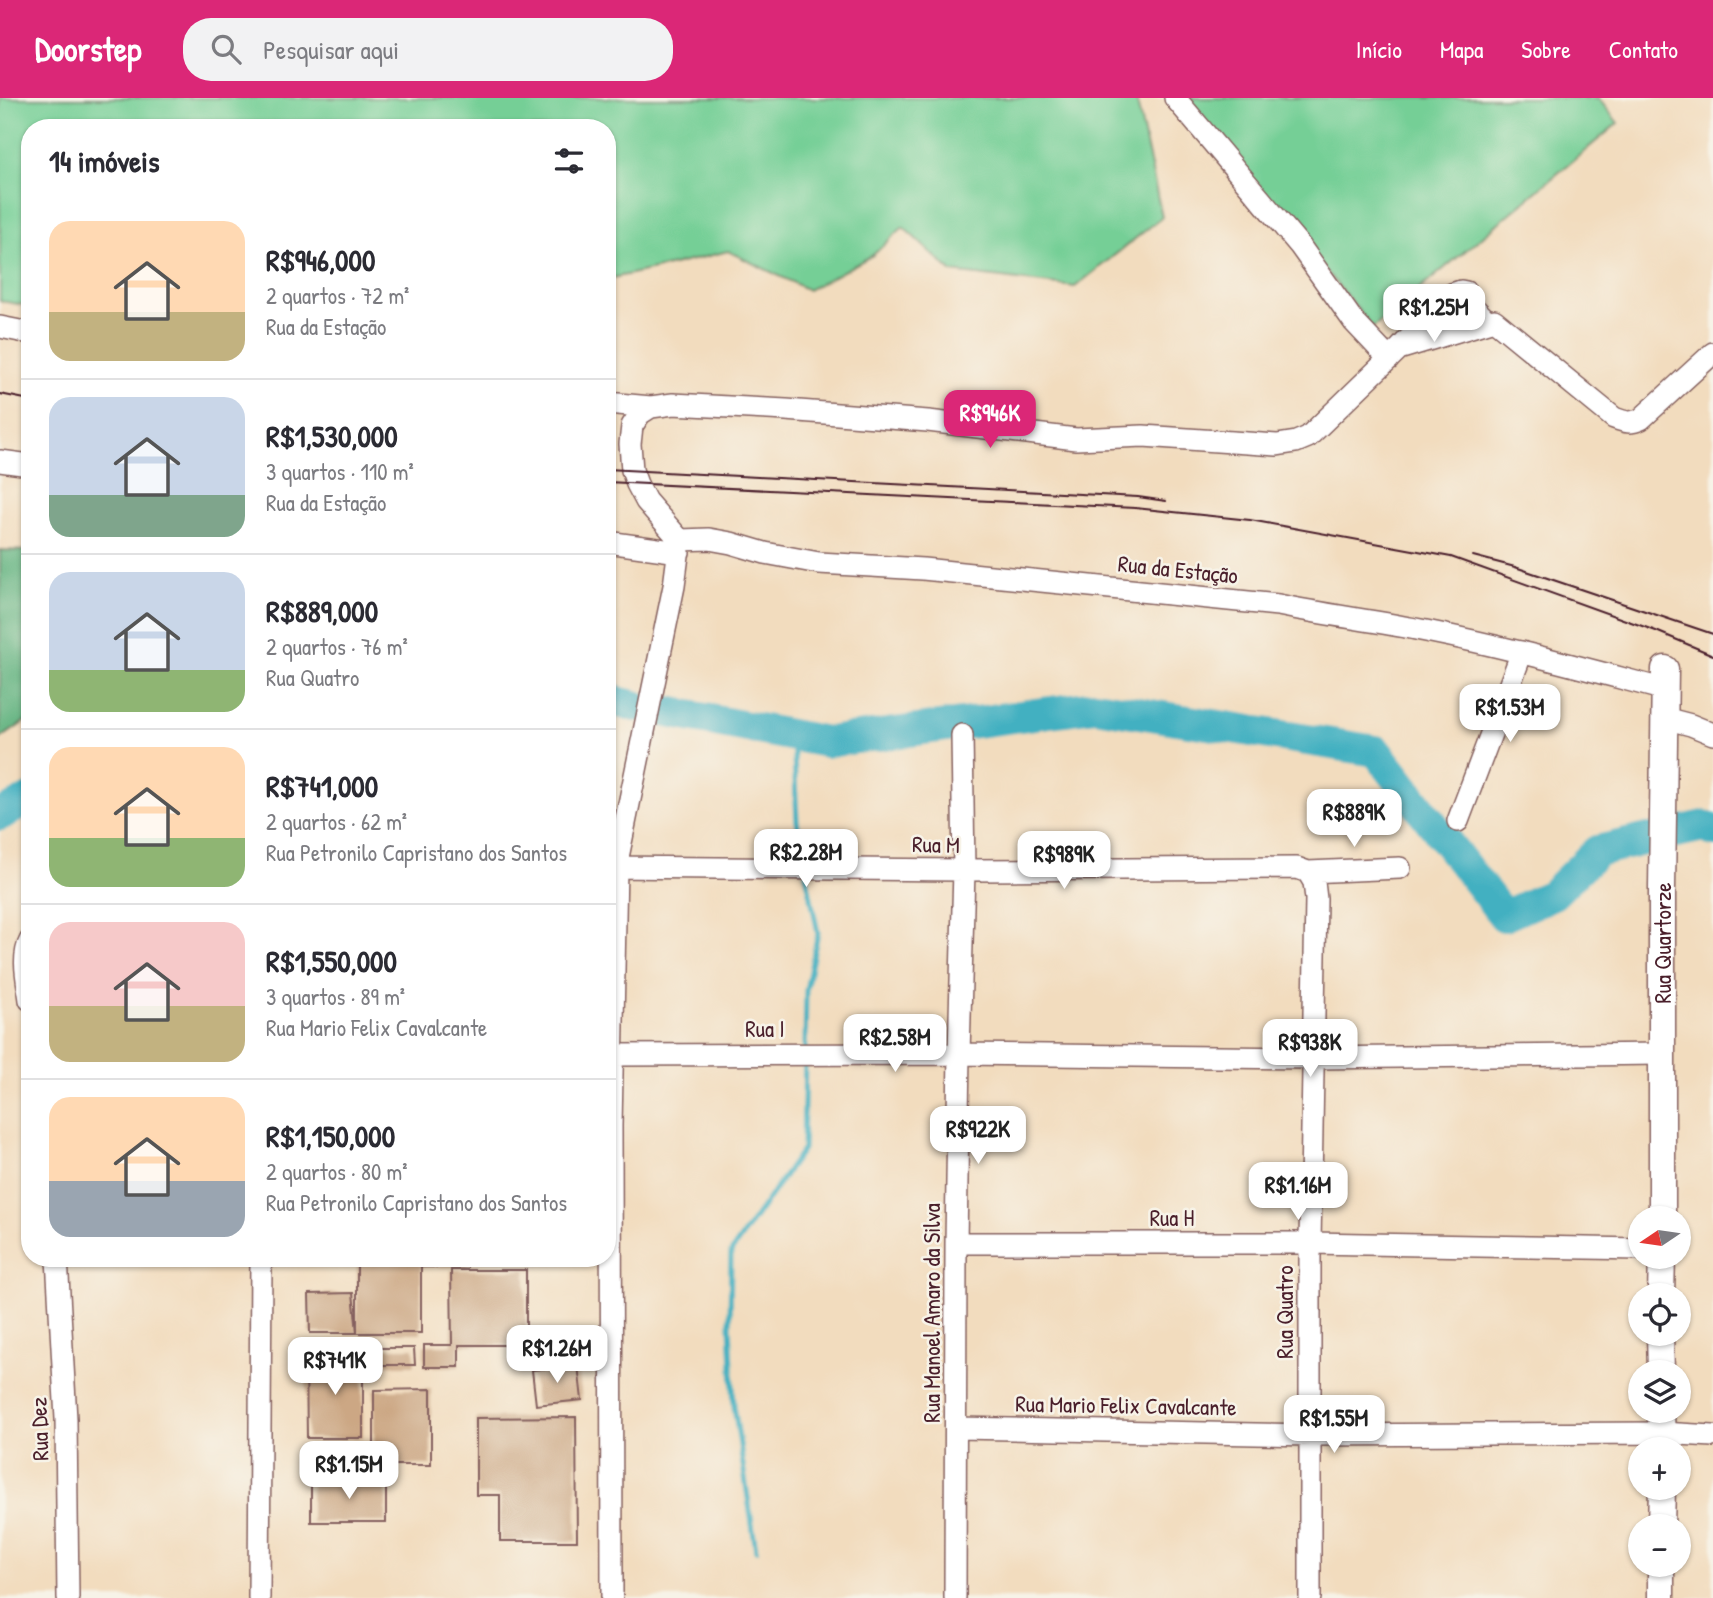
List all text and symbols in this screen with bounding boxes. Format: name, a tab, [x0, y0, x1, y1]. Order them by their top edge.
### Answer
search box	[183, 18, 673, 81]
text: Doorstep	[35, 27, 141, 71]
icon: search	[207, 30, 245, 68]
text: Pesquisar aqui	[263, 32, 399, 67]
text: Início	[1356, 33, 1402, 65]
text: Mapa	[1440, 33, 1483, 65]
text: Sobre	[1521, 33, 1571, 65]
text: Contato	[1609, 33, 1678, 65]
text: 14 imóveis	[49, 141, 159, 181]
icon: filters	[550, 142, 588, 180]
text: R$946,000	[266, 240, 375, 280]
icon: home	[105, 249, 189, 333]
text: 2 quartos · 72 m²	[266, 280, 409, 311]
pin: R$1.25M	[1369, 285, 1499, 344]
text: R$1.25M	[1399, 291, 1469, 322]
text: Rua da Estação	[266, 311, 386, 342]
pin: R$946K	[933, 390, 1047, 450]
text: R$946K	[960, 397, 1020, 428]
text: R$1,530,000	[266, 416, 398, 456]
icon: home	[105, 425, 189, 509]
text: 3 quartos · 110 m²	[266, 456, 414, 487]
text: Rua da Estação	[266, 487, 386, 518]
street label: Rua da Estação	[1117, 547, 1239, 591]
text: R$889,000	[266, 591, 378, 631]
icon: home	[105, 600, 189, 684]
text: 2 quartos · 76 m²	[266, 631, 408, 662]
text: Rua Quatro	[266, 662, 359, 693]
pin: R$1.53M	[1445, 684, 1575, 744]
text: R$1.53M	[1475, 691, 1545, 722]
text: R$741,000	[266, 766, 378, 806]
icon: home	[105, 775, 189, 859]
pin: R$889K	[1297, 790, 1411, 849]
text: R$889K	[1323, 796, 1385, 827]
text: 2 quartos · 62 m²	[266, 806, 407, 837]
street label: Rua M	[912, 828, 960, 860]
pin: R$2.28M	[741, 830, 871, 889]
pin: R$989K	[1007, 832, 1121, 891]
text: R$2.28M	[770, 836, 842, 867]
text: Rua Petronilo Capristano dos Santos	[266, 837, 567, 868]
text: R$989K	[1034, 838, 1094, 869]
street label: Rua Quartorze	[1646, 882, 1678, 1004]
text: R$1,550,000	[266, 941, 397, 981]
icon: home	[105, 950, 189, 1034]
text: 3 quartos · 89 m²	[266, 981, 405, 1012]
text: Rua Mario Felix Cavalcante	[266, 1012, 487, 1043]
street label: Rua I	[745, 1013, 785, 1044]
pin: R$2.58M	[830, 1014, 960, 1074]
pin: R$938K	[1253, 1020, 1367, 1079]
text: R$2.58M	[859, 1021, 931, 1052]
text: R$938K	[1279, 1026, 1341, 1057]
pin: R$922K	[921, 1107, 1035, 1166]
text: R$922K	[946, 1113, 1010, 1144]
text: R$1,150,000	[266, 1116, 395, 1156]
icon: home	[105, 1125, 189, 1209]
text: 2 quartos · 80 m²	[266, 1156, 407, 1187]
pin: R$1.16M	[1233, 1162, 1363, 1222]
text: R$1.16M	[1265, 1169, 1331, 1200]
text: Rua Petronilo Capristano dos Santos	[266, 1187, 567, 1218]
street label: Rua H	[1150, 1202, 1194, 1233]
street label: Rua Manoel Amaro da Silva	[916, 1203, 947, 1423]
north arrow	[1628, 1206, 1690, 1269]
map controls	[1628, 1206, 1691, 1577]
street label: Rua Quatro	[1269, 1265, 1300, 1359]
button: locate	[1628, 1283, 1691, 1346]
pin: R$1.26M	[492, 1326, 622, 1385]
text: R$1.26M	[523, 1332, 592, 1363]
pin: R$741K	[278, 1338, 392, 1397]
text: R$741K	[304, 1344, 366, 1375]
button: layers	[1628, 1360, 1691, 1423]
street label: Rua Mario Felix Cavalcante	[1015, 1388, 1237, 1422]
street label: Rua Dez	[22, 1396, 56, 1461]
pin: R$1.55M	[1269, 1396, 1399, 1455]
text: R$1.55M	[1300, 1402, 1368, 1433]
button: +	[1628, 1437, 1691, 1500]
pin: R$1.15M	[284, 1442, 414, 1501]
text: R$1.15M	[315, 1448, 383, 1479]
button: −	[1628, 1514, 1691, 1577]

